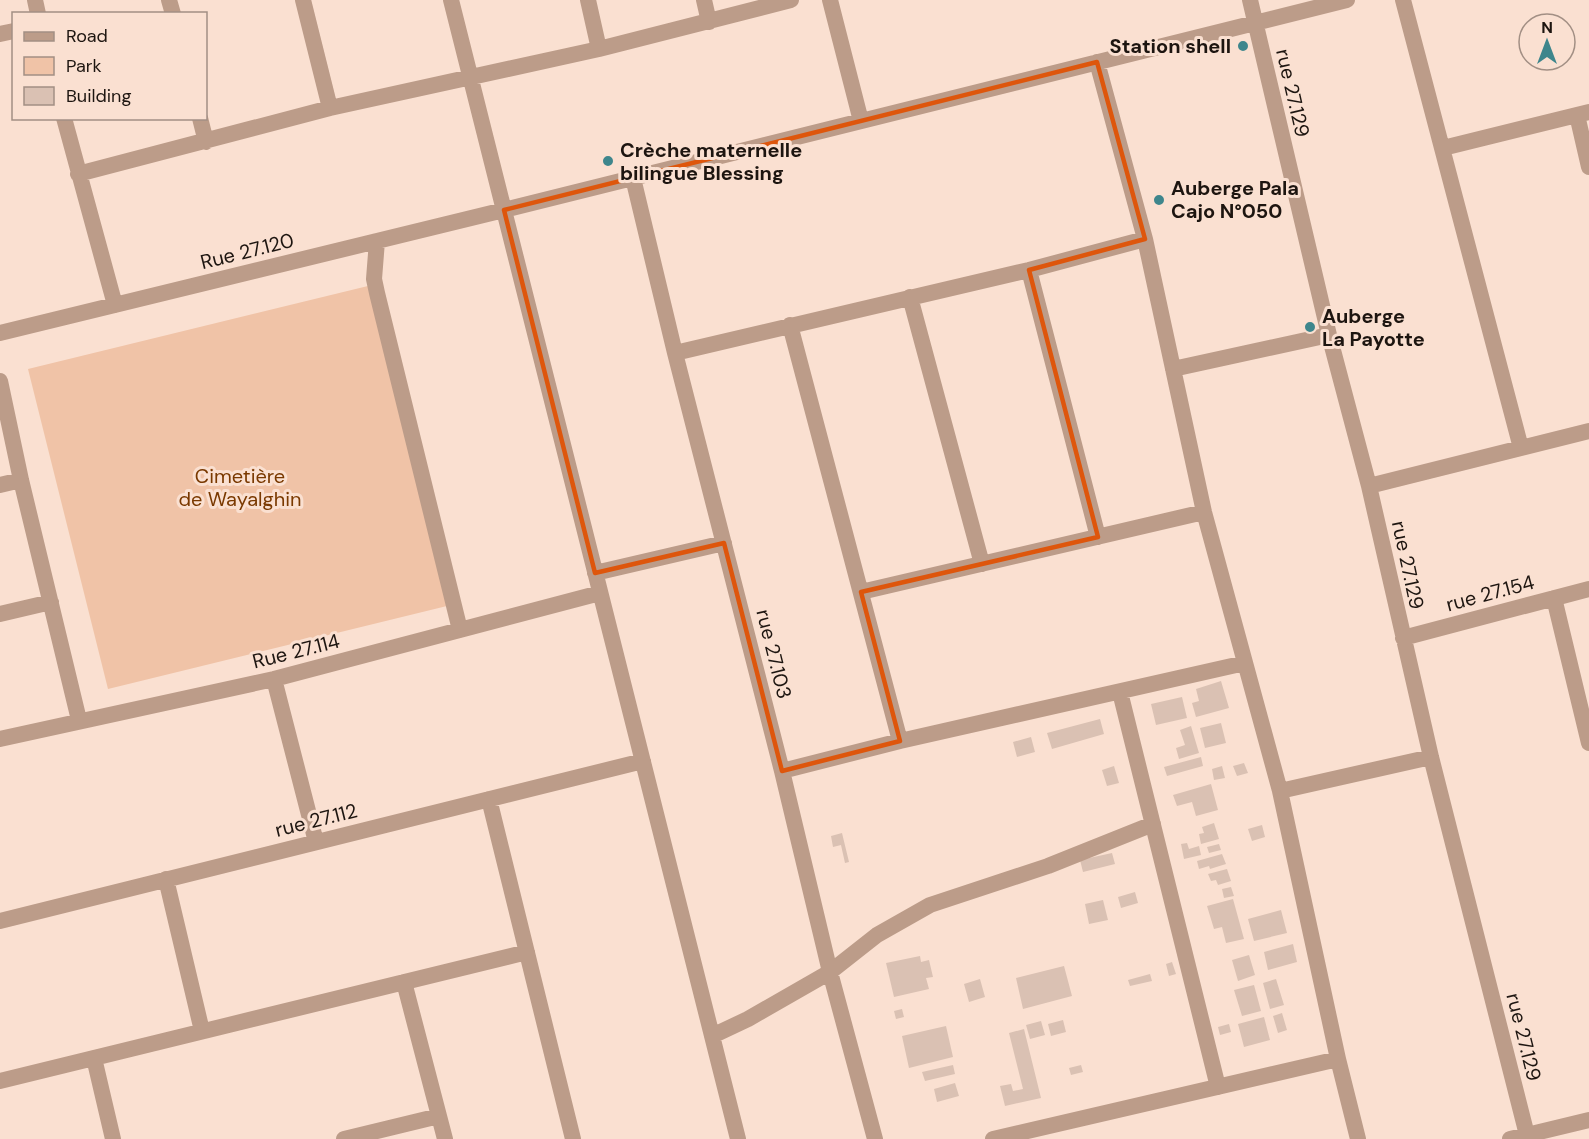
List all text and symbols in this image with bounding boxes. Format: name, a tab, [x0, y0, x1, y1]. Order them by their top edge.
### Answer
legend	[12, 12, 207, 120]
north arrow	[1517, 12, 1577, 72]
text: N	[1541, 17, 1553, 38]
text: Road	[66, 24, 108, 48]
place label: Station shell	[1110, 33, 1231, 59]
marker: Station shell	[1236, 39, 1250, 53]
street label: rue 27.129	[1270, 46, 1316, 140]
text: Park	[66, 54, 102, 78]
text: Building	[66, 84, 131, 108]
place label: Crèche maternelle bilingue Blessing	[620, 137, 802, 186]
marker: Crèche maternelle bilingue Blessing	[601, 154, 615, 168]
place label: Auberge Pala Cajo N°050	[1171, 175, 1299, 224]
marker: Auberge Pala Cajo N°050	[1152, 193, 1166, 207]
street label: Rue 27.120	[198, 227, 296, 275]
place label: Auberge La Payotte	[1322, 303, 1425, 352]
marker: Auberge La Payotte	[1303, 320, 1317, 334]
park label: Cimetière de Wayalghin	[179, 463, 301, 512]
street label: rue 27.129	[1386, 518, 1430, 612]
street label: rue 27.154	[1443, 569, 1537, 617]
street label: rue 27.103	[750, 606, 798, 702]
street label: Rue 27.114	[250, 628, 342, 674]
street label: rue 27.112	[272, 797, 360, 843]
street label: rue 27.129	[1501, 990, 1547, 1084]

